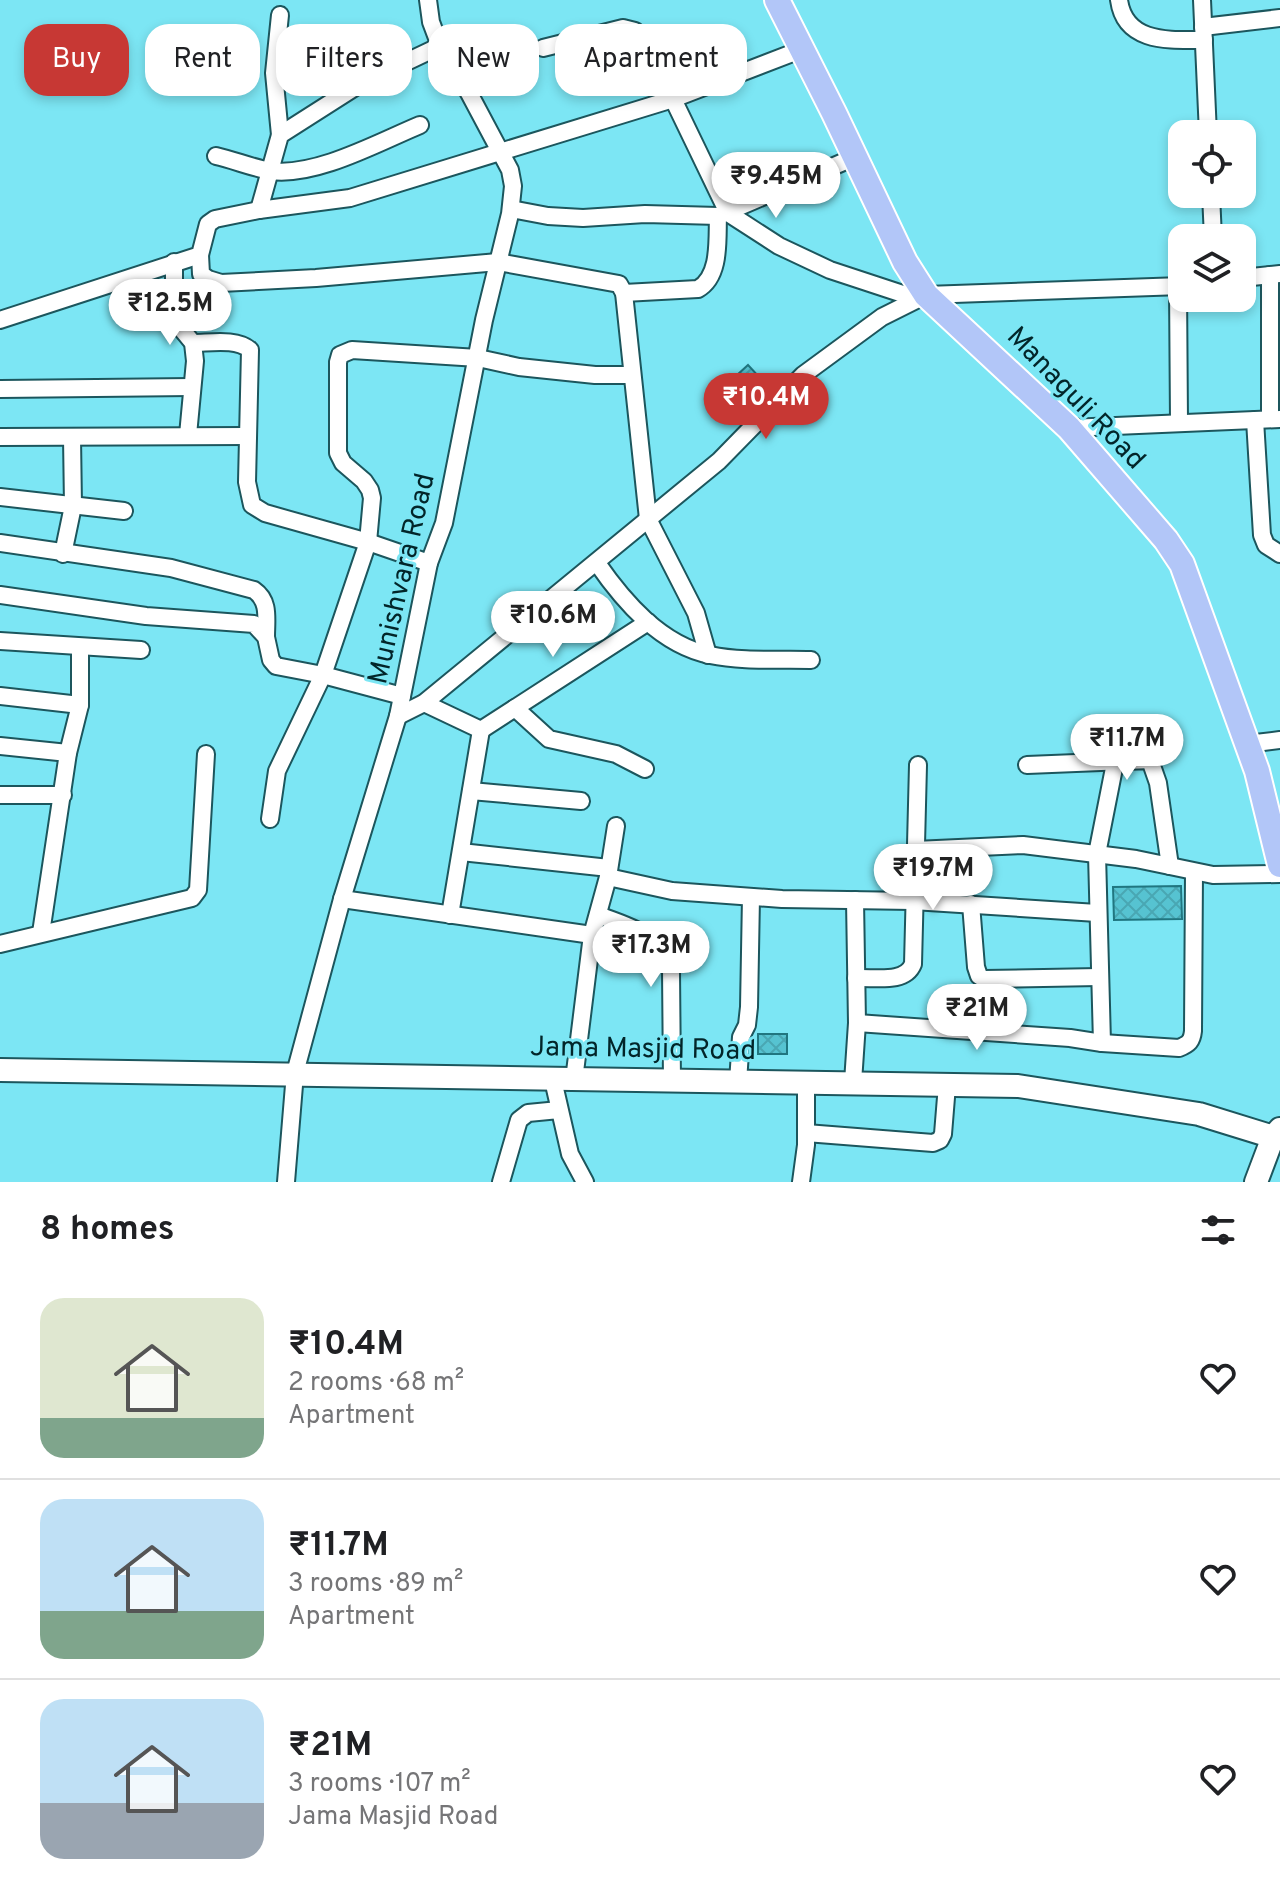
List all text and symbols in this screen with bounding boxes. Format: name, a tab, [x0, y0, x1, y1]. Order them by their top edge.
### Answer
chip: Buy	[24, 24, 129, 96]
chip: Rent	[145, 24, 260, 96]
chip: Filters	[276, 24, 412, 96]
chip: New	[428, 24, 539, 96]
chip: Apartment	[555, 24, 747, 96]
map controls	[1168, 120, 1256, 312]
button: locate	[1168, 120, 1256, 208]
pin: ₹9.45M	[711, 152, 841, 220]
text: ₹9.45M	[729, 161, 823, 194]
button: layers	[1168, 224, 1256, 312]
pin: ₹12.5M	[105, 279, 235, 347]
text: ₹12.5M	[127, 288, 213, 321]
street label: Managuli Road	[998, 320, 1152, 478]
pin: ₹10.4M	[701, 373, 831, 441]
text: ₹10.4M	[722, 382, 810, 415]
street label: Munishvara Road	[361, 470, 445, 688]
pin: ₹10.6M	[488, 591, 618, 659]
text: ₹10.6M	[509, 600, 597, 633]
pin: ₹11.7M	[1062, 714, 1192, 782]
text: ₹11.7M	[1088, 723, 1166, 756]
pin: ₹19.7M	[868, 844, 998, 912]
text: ₹19.7M	[892, 853, 974, 886]
pin: ₹17.3M	[586, 921, 716, 989]
text: ₹17.3M	[611, 930, 691, 963]
pin: ₹21M	[930, 984, 1024, 1052]
text: ₹21M	[945, 993, 1009, 1026]
street label: Jama Masjid Road	[529, 1030, 757, 1070]
icon: filters	[1196, 1208, 1240, 1252]
text: 8 homes	[40, 1209, 174, 1252]
text: ₹10.4M	[288, 1324, 404, 1367]
icon: home	[104, 1330, 200, 1426]
icon: heart	[1196, 1356, 1240, 1400]
text: 2 rooms · 68 m²	[288, 1367, 464, 1400]
text: Apartment	[288, 1400, 415, 1433]
text: ₹11.7M	[288, 1525, 389, 1568]
icon: home	[104, 1531, 200, 1627]
icon: heart	[1196, 1557, 1240, 1601]
text: 3 rooms · 89 m²	[288, 1568, 463, 1601]
text: Apartment	[288, 1601, 415, 1634]
text: ₹21M	[288, 1725, 372, 1768]
icon: home	[104, 1731, 200, 1827]
icon: heart	[1196, 1757, 1240, 1801]
text: 3 rooms · 107 m²	[288, 1768, 471, 1801]
text: Jama Masjid Road	[288, 1801, 498, 1834]

